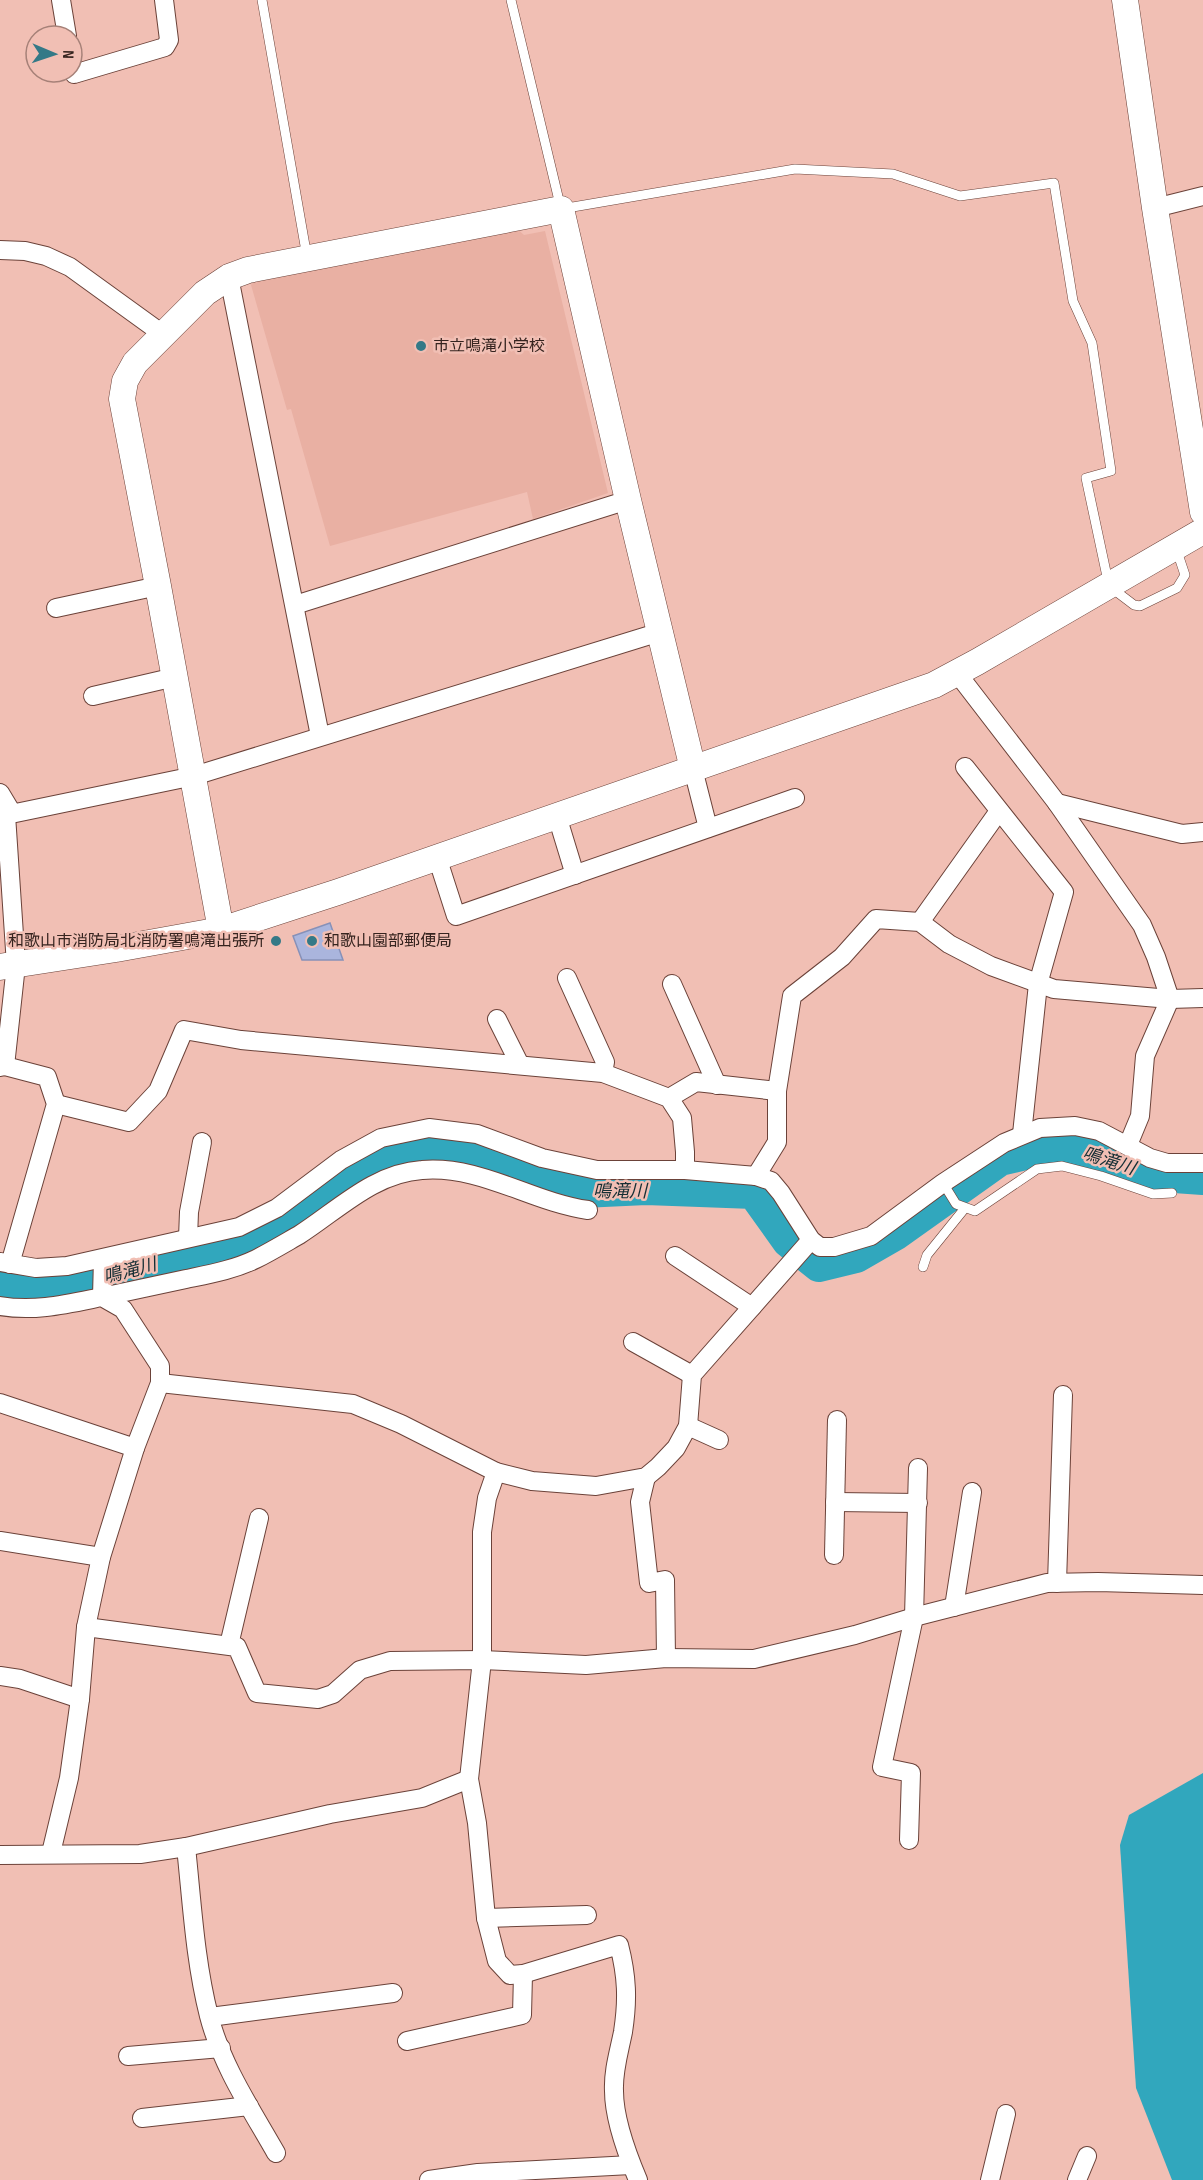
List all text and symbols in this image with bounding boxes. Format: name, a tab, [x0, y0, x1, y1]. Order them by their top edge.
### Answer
north arrow	[24, 24, 84, 84]
text: N	[58, 50, 77, 59]
place label: 市立鳴滝小学校	[433, 337, 545, 356]
marker: 市立鳴滝小学校	[414, 339, 428, 353]
place label: 和歌山市消防局北消防署鳴滝出張所	[8, 932, 264, 951]
place label: 和歌山園部郵便局	[324, 932, 452, 951]
marker: 和歌山市消防局北消防署鳴滝出張所	[269, 934, 283, 948]
marker: 和歌山園部郵便局	[305, 934, 319, 948]
water label: 鳴滝川	[1080, 1143, 1140, 1180]
water label: 鳴滝川	[593, 1181, 649, 1202]
water label: 鳴滝川	[101, 1253, 161, 1288]

